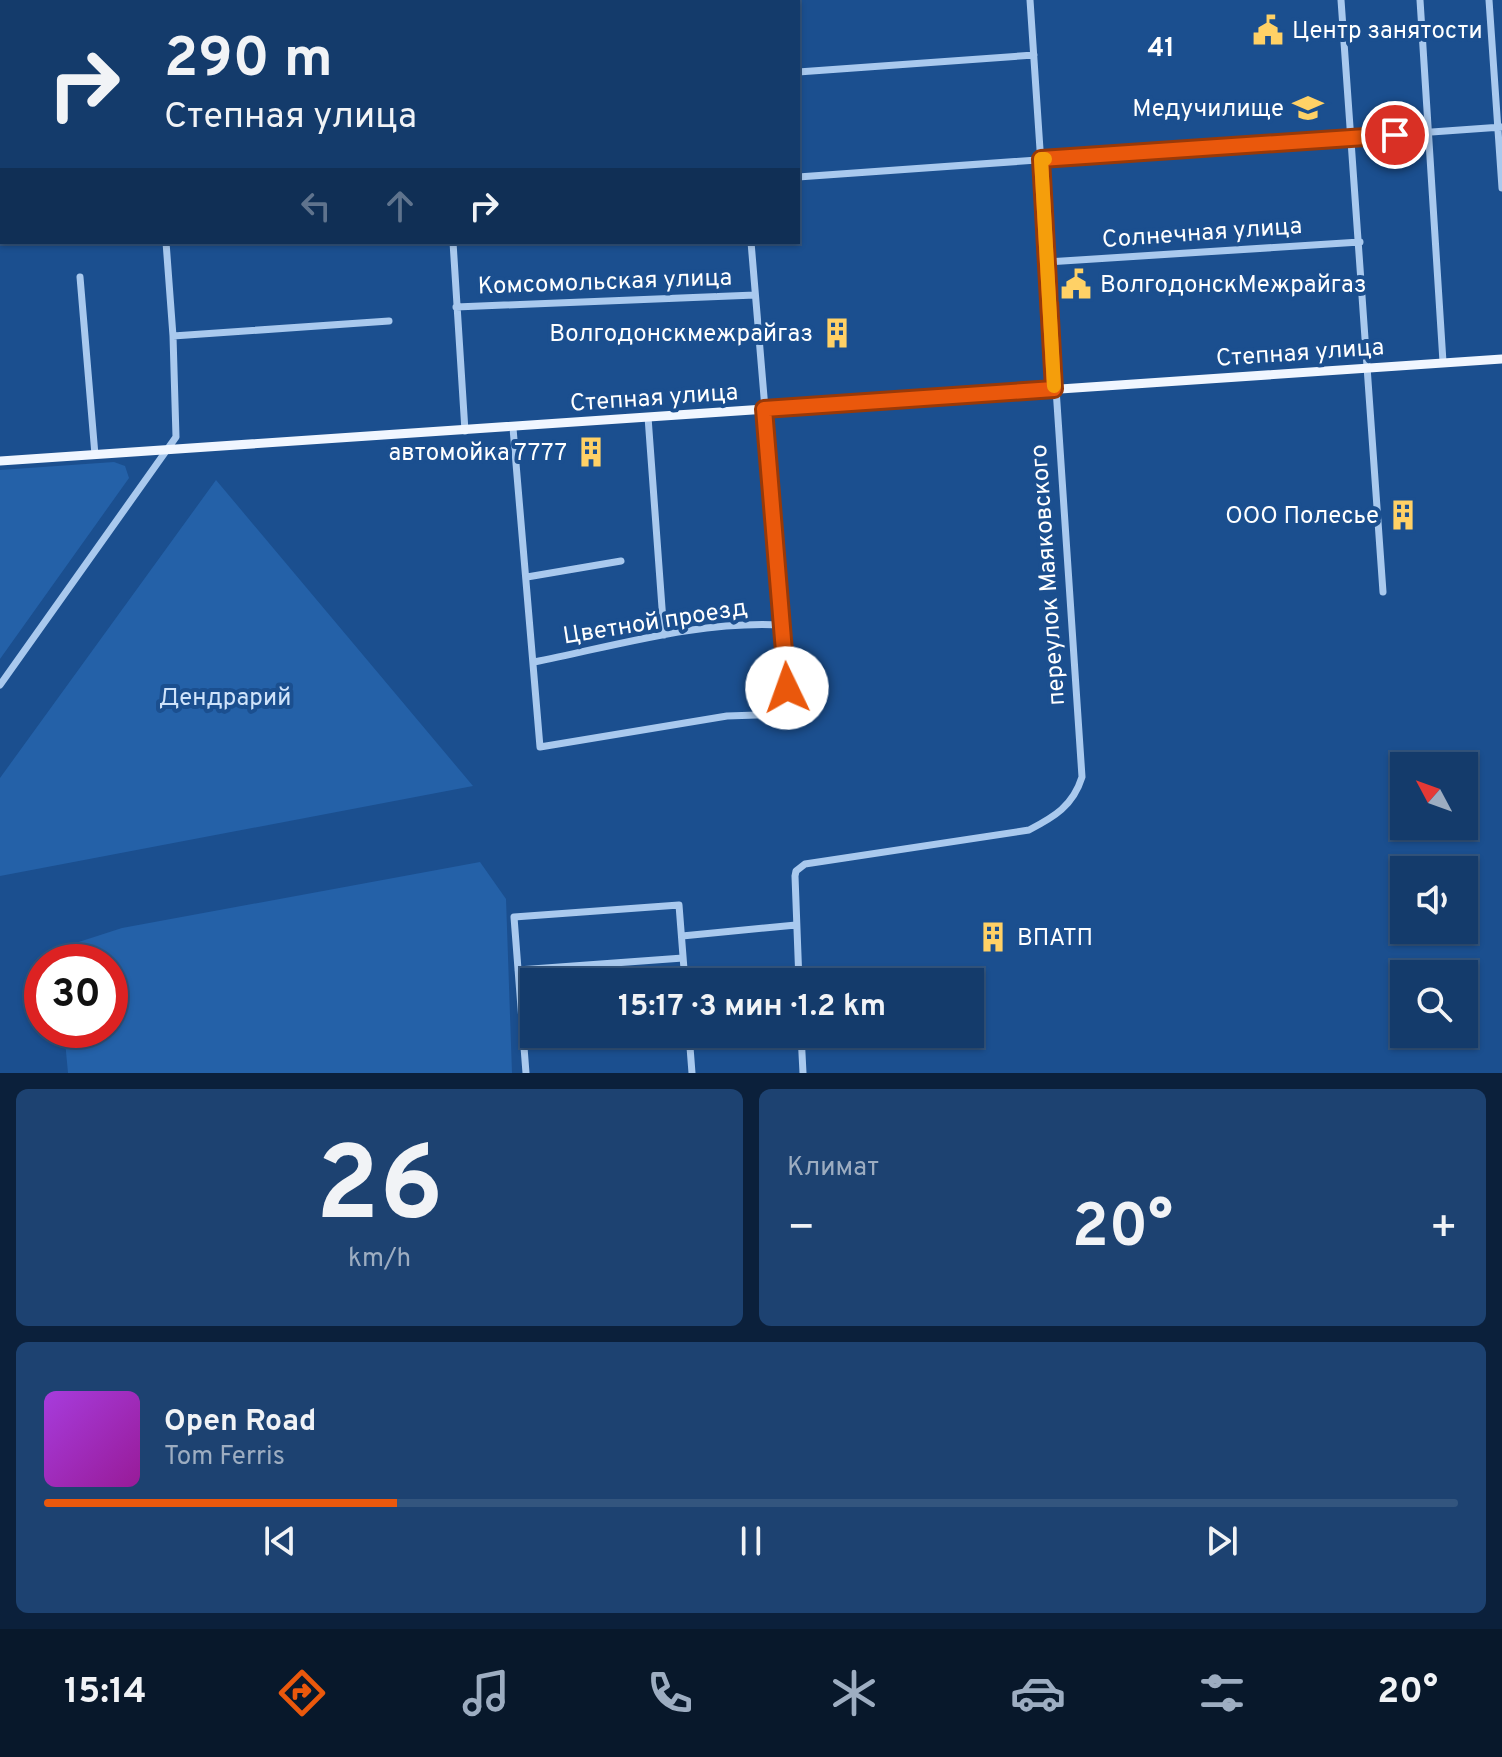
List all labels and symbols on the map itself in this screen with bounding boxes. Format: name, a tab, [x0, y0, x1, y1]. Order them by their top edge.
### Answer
public building icon: Центр занятости	[1251, 13, 1285, 47]
place label: Центр занятости	[1292, 17, 1483, 47]
district label: 41	[1147, 33, 1175, 66]
school or university icon: Медучилище	[1291, 91, 1325, 125]
place label: Медучилище	[1132, 95, 1284, 125]
pin	[1361, 101, 1429, 169]
street label: Солнечная улица	[1101, 212, 1303, 256]
street label: Комсомольская улица	[477, 264, 733, 302]
public building icon: ВолгодонскМежрайгаз	[1059, 267, 1093, 301]
place label: ВолгодонскМежрайгаз	[1100, 271, 1367, 301]
building icon: Волгодонскмежрайгаз	[820, 316, 854, 350]
place label: Волгодонскмежрайгаз	[549, 320, 813, 350]
street label: Степная улица	[1215, 333, 1385, 375]
street label: Степная улица	[569, 378, 739, 420]
building icon: автомойка 7777	[574, 435, 608, 469]
place label: автомойка 7777	[389, 439, 567, 469]
street label: переулок Маяковского	[1025, 443, 1073, 707]
building icon: ООО Полесье	[1386, 498, 1420, 532]
place label: ООО Полесье	[1225, 502, 1379, 532]
street label: Цветной проезд	[561, 594, 750, 652]
position arrow	[745, 646, 829, 730]
park label: Дендрарий	[159, 684, 291, 714]
north arrow	[1390, 752, 1478, 840]
building icon: ВПАТП	[976, 920, 1010, 954]
place label: ВПАТП	[1017, 924, 1093, 954]
speed limit sign: 30	[24, 944, 128, 1048]

